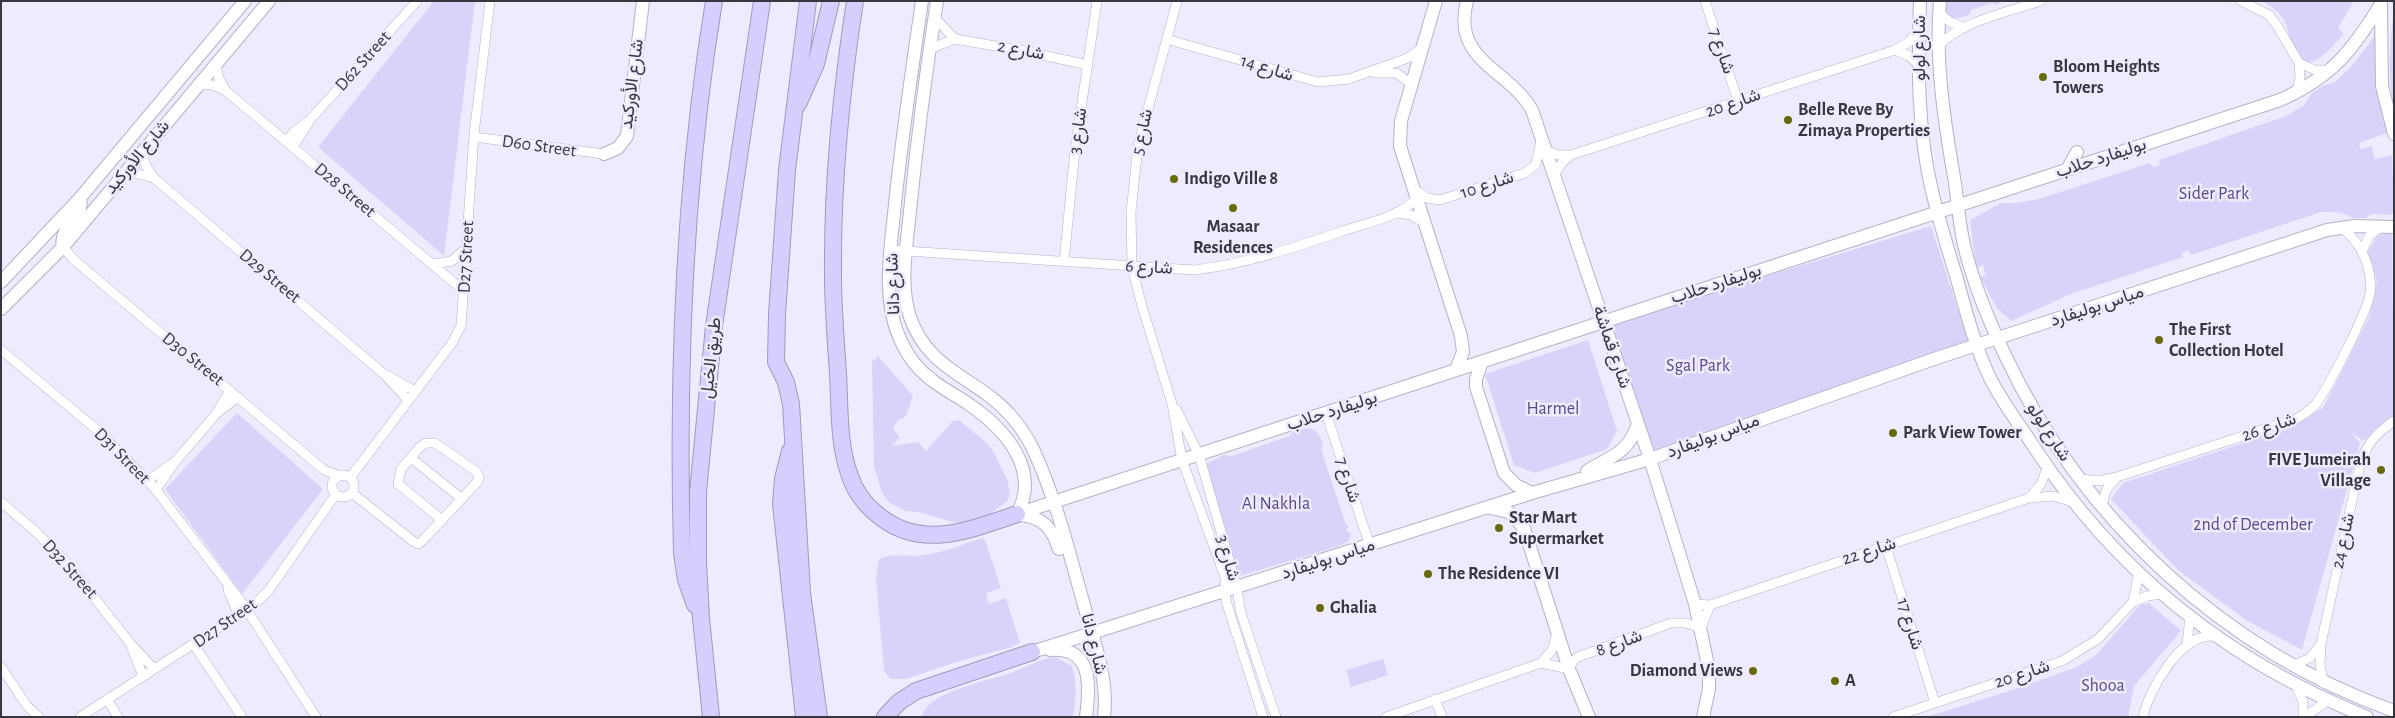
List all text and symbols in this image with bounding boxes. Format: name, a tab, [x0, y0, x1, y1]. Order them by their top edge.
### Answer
street label: شارع لولو	[1909, 15, 1931, 81]
street label: شارع 7	[1704, 25, 1740, 77]
street label: D62 Street	[330, 26, 396, 96]
street label: شارع 2	[996, 35, 1046, 65]
street label: شارع الأوركيد	[616, 38, 648, 130]
street label: شارع 14	[1238, 50, 1296, 86]
place label: Bloom Heights Towers	[2053, 56, 2160, 98]
marker: Bloom Heights Towers	[2037, 71, 2049, 83]
street label: شارع 20	[1703, 84, 1763, 122]
place label: Belle Reve By Zimaya Properties	[1798, 99, 1930, 142]
street label: شارع 3	[1064, 106, 1092, 156]
street label: شارع 5	[1127, 107, 1157, 157]
marker: Belle Reve By Zimaya Properties	[1782, 114, 1794, 126]
street label: شارع الأوركيد	[100, 116, 174, 198]
street label: D60 Street	[500, 130, 578, 162]
street label: بوليفارد حلاب	[2053, 133, 2149, 183]
street label: D28 Street	[310, 158, 380, 222]
street label: شارع 10	[1458, 166, 1516, 204]
place label: Indigo Ville 8	[1184, 168, 1278, 190]
marker: Indigo Ville 8	[1168, 173, 1180, 185]
park label: Sider Park	[2179, 183, 2249, 205]
marker: Masaar Residences	[1227, 202, 1239, 214]
place label: Masaar Residences	[1193, 216, 1273, 258]
street label: D27 Street	[453, 220, 479, 294]
street label: D29 Street	[235, 244, 305, 308]
street label: شارع دانا	[881, 253, 905, 315]
street label: شارع 6	[1125, 255, 1173, 279]
street label: بوليفارد حلاب	[1668, 259, 1764, 309]
street label: مياس بوليفارد	[2047, 281, 2147, 331]
street label: شارع قماشة	[1588, 303, 1636, 391]
street label: طريق الخيل	[696, 316, 726, 400]
place label: The First Collection Hotel	[2169, 319, 2284, 362]
street label: D30 Street	[157, 327, 229, 391]
marker: The First Collection Hotel	[2153, 334, 2165, 346]
park label: Sgal Park	[1666, 355, 1730, 377]
street label: بوليفارد حلاب	[1284, 386, 1380, 436]
park label: Harmel	[1526, 398, 1580, 420]
street label: شارع لولو	[2022, 399, 2076, 465]
street label: شارع 26	[2239, 408, 2299, 446]
street label: مياس بوليفارد	[1664, 409, 1762, 463]
place label: Park View Tower	[1903, 422, 2022, 444]
street label: D31 Street	[89, 423, 155, 489]
marker: Park View Tower	[1887, 427, 1899, 439]
place label: FIVE Jumeirah Village	[2268, 449, 2371, 492]
street label: شارع 7	[1331, 454, 1365, 506]
marker: FIVE Jumeirah Village	[2375, 464, 2387, 476]
park label: Al Nakhla	[1242, 493, 1310, 515]
place label: Star Mart Supermarket	[1509, 507, 1604, 550]
street label: شارع 24	[2327, 511, 2359, 571]
park label: 2nd of December	[2193, 514, 2313, 536]
marker: Star Mart Supermarket	[1493, 522, 1505, 534]
street label: شارع 22	[1839, 532, 1899, 570]
street label: شارع 3	[1211, 533, 1245, 583]
street label: مياس بوليفارد	[1278, 534, 1378, 584]
street label: D32 Street	[38, 535, 102, 603]
place label: The Residence VI	[1438, 563, 1559, 585]
marker: The Residence VI	[1422, 568, 1434, 580]
street label: D27 Street	[189, 593, 261, 653]
street label: شارع 17	[1892, 596, 1928, 652]
place label: Ghalia	[1330, 597, 1377, 619]
marker: Ghalia	[1314, 602, 1326, 614]
street label: شارع دانا	[1076, 611, 1112, 677]
street label: شارع 8	[1593, 625, 1645, 661]
street label: شارع 20	[1992, 655, 2052, 693]
place label: Diamond Views	[1630, 660, 1743, 682]
marker: Diamond Views	[1747, 665, 1759, 677]
place label: A	[1845, 670, 1856, 692]
marker: A	[1829, 675, 1841, 687]
park label: Shooa	[2081, 675, 2125, 697]

